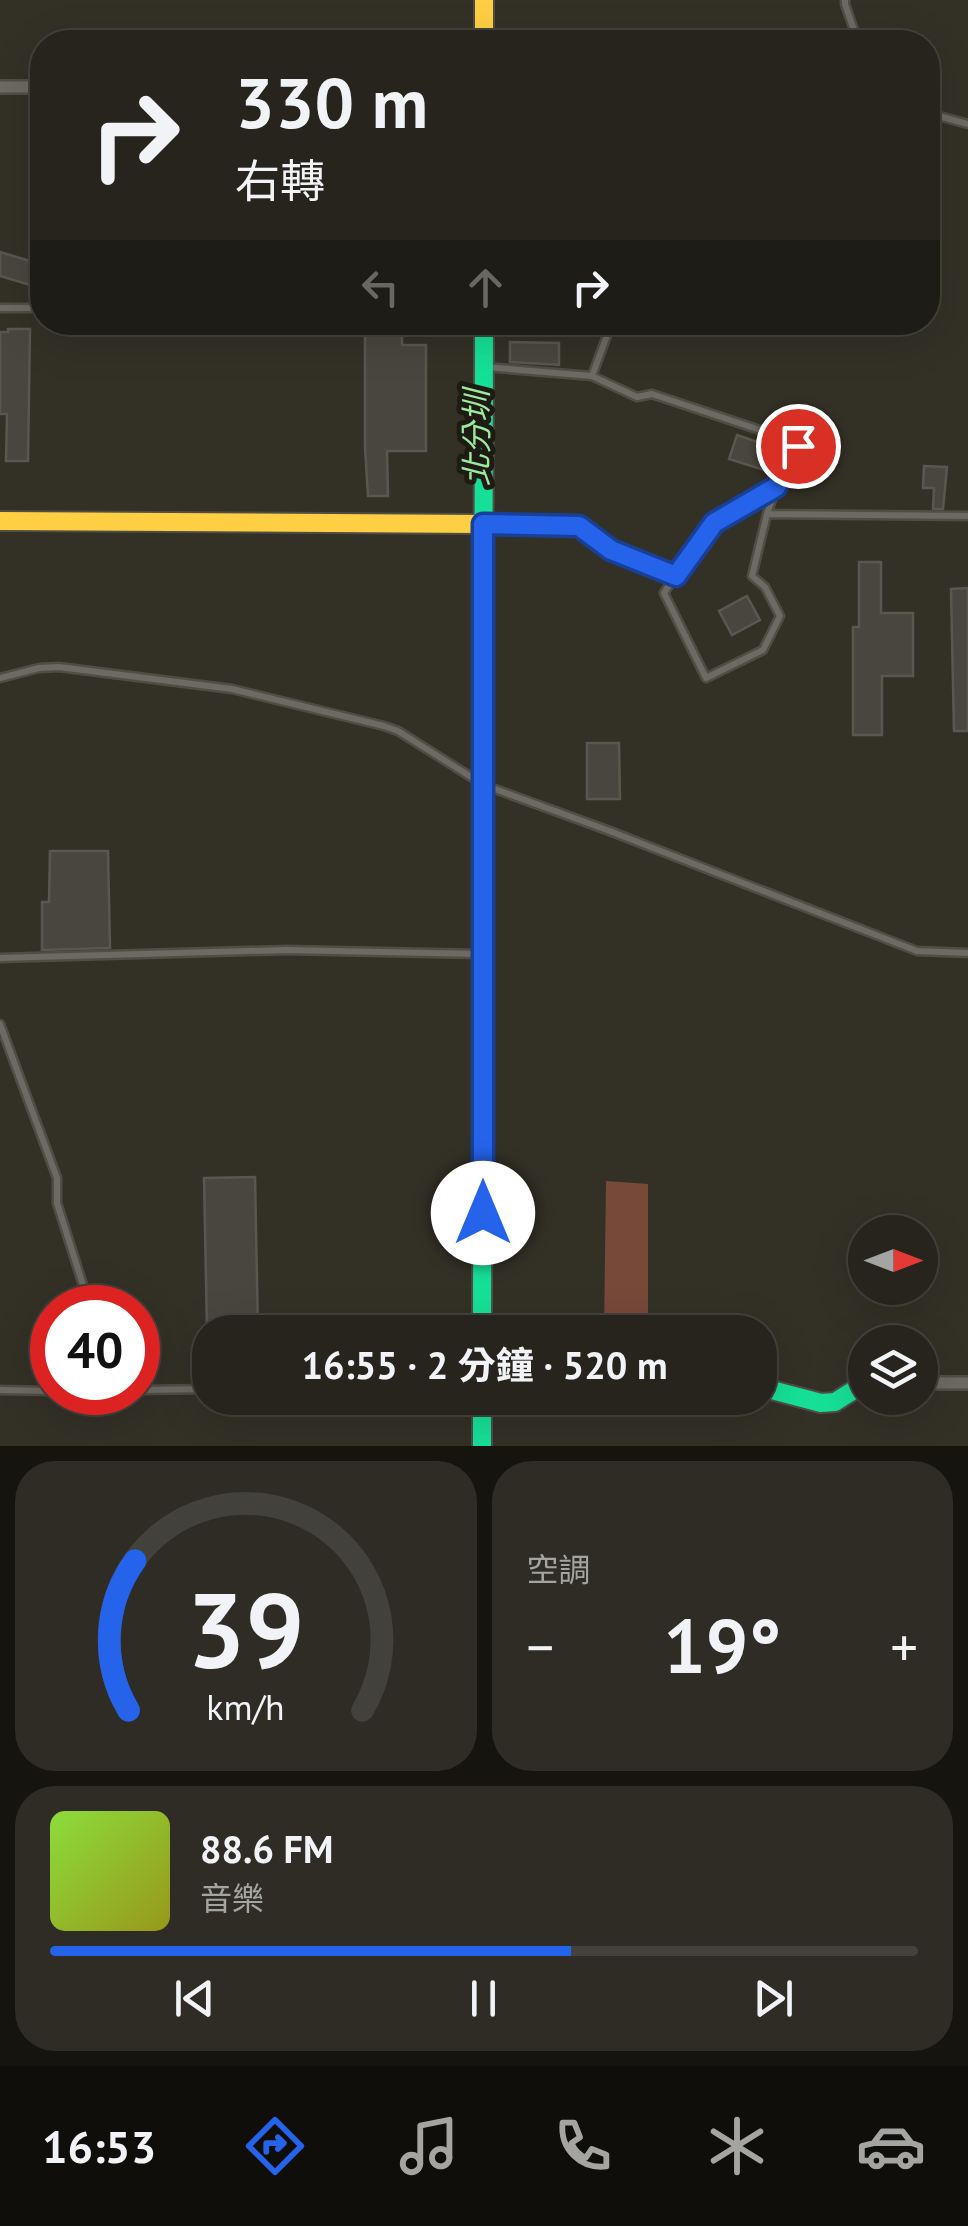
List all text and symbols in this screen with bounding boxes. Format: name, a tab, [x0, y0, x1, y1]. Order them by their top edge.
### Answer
text: 330 m	[235, 57, 428, 147]
icon: right	[70, 70, 200, 200]
text: 右轉	[235, 151, 325, 209]
icon: left	[353, 260, 408, 315]
icon: ahead	[458, 260, 513, 315]
icon: right	[563, 260, 618, 315]
water label: 北分圳	[455, 386, 497, 486]
pin	[756, 404, 841, 489]
icon: arrive	[771, 419, 826, 474]
position arrow	[431, 1161, 535, 1265]
north arrow	[848, 1215, 938, 1305]
map controls	[848, 1215, 938, 1415]
speed limit sign: 40	[30, 1285, 160, 1415]
button: layers	[848, 1325, 938, 1415]
text: 16:55 · 2 分鐘 · 520 m	[301, 1340, 668, 1389]
text: 空調	[527, 1548, 591, 1590]
text: 39	[187, 1562, 305, 1697]
text: 19°	[663, 1597, 781, 1694]
text: −	[527, 1611, 554, 1682]
text: +	[890, 1611, 918, 1682]
text: km/h	[207, 1684, 285, 1730]
text: 88.6 FM	[200, 1824, 333, 1873]
text: 音樂	[200, 1877, 264, 1919]
icon: previous	[167, 1971, 222, 2026]
icon: pause	[456, 1971, 511, 2026]
icon: next	[746, 1971, 801, 2026]
icon: directions	[240, 2111, 310, 2181]
icon: music	[394, 2111, 464, 2181]
icon: phone	[548, 2111, 618, 2181]
icon: climate	[702, 2111, 772, 2181]
icon: car	[856, 2111, 926, 2181]
text: 16:53	[42, 2117, 156, 2175]

